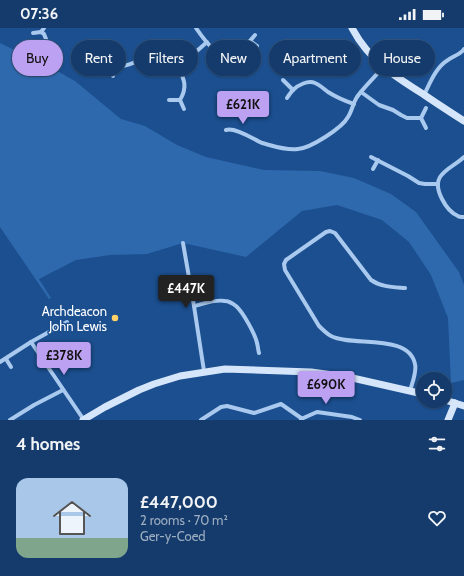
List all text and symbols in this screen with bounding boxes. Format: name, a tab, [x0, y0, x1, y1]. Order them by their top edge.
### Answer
text: 07:36	[20, 5, 58, 23]
chip: Buy	[12, 40, 63, 76]
chip: Rent	[71, 40, 126, 76]
chip: Filters	[134, 40, 198, 76]
chip: New	[206, 40, 261, 76]
chip: Apartment	[269, 40, 361, 76]
chip: House	[369, 40, 435, 76]
pin: £621K	[215, 91, 271, 125]
text: £621K	[226, 96, 260, 112]
pin: £447K	[158, 275, 214, 309]
text: £447K	[167, 280, 205, 296]
place label: Archdeacon John Lewis	[42, 303, 108, 334]
marker: Archdeacon John Lewis	[110, 313, 120, 323]
pin: £378K	[36, 342, 92, 376]
text: £378K	[46, 347, 82, 363]
pin: £690K	[298, 371, 354, 405]
map controls	[416, 372, 452, 408]
button: locate	[416, 372, 452, 408]
text: £690K	[307, 376, 345, 392]
icon: filters	[426, 433, 448, 455]
text: 4 homes	[16, 434, 80, 454]
text: £447,000	[140, 492, 218, 512]
icon: home	[48, 494, 96, 542]
icon: heart	[426, 507, 448, 529]
text: 2 rooms · 70 m²	[140, 512, 228, 528]
text: Ger-y-Coed	[140, 528, 206, 544]

